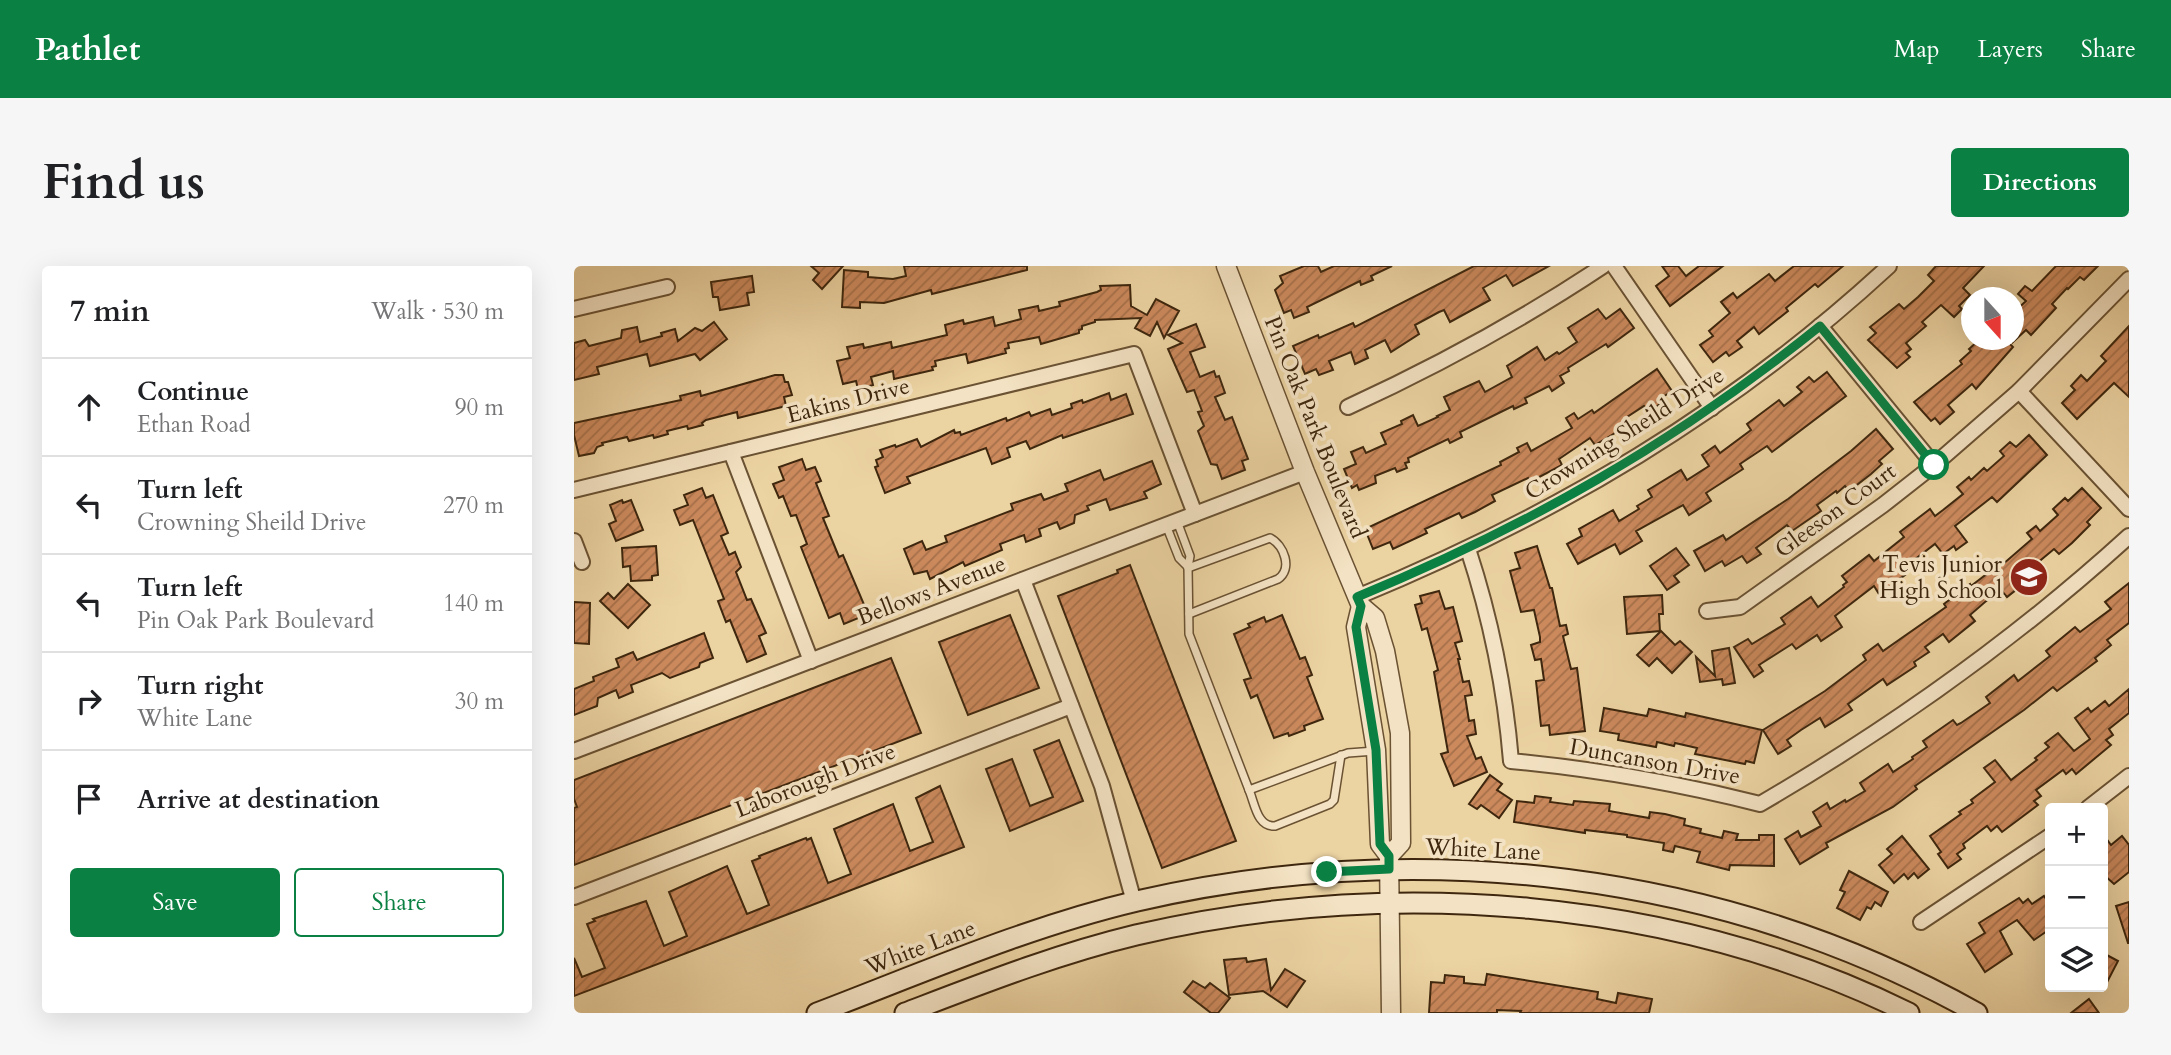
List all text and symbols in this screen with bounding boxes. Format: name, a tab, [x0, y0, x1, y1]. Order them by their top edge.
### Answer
text: Pathlet	[35, 27, 140, 72]
text: Map	[1894, 33, 1940, 66]
text: Layers	[1978, 33, 2043, 66]
text: Share	[2081, 33, 2136, 66]
button: Directions	[1951, 148, 2129, 217]
text: Find us	[42, 149, 205, 216]
north arrow	[1961, 287, 2024, 350]
text: 7 min	[70, 291, 150, 332]
text: Walk · 530 m	[371, 296, 504, 327]
street label: Pin Oak Park Boulevard	[1257, 311, 1375, 544]
street label: Crowning Sheild Drive	[1519, 359, 1730, 507]
street label: Eakins Drive	[783, 370, 913, 431]
text: Continue	[137, 374, 249, 409]
icon: ahead	[70, 388, 108, 426]
text: 90 m	[455, 392, 504, 423]
text: Ethan Road	[137, 409, 251, 440]
route start	[1918, 449, 1949, 480]
street label: Gleeson Court	[1768, 456, 1902, 565]
text: Turn left	[137, 472, 242, 507]
icon: left	[70, 486, 108, 524]
text: 270 m	[443, 490, 504, 521]
text: Crowning Sheild Drive	[137, 507, 366, 538]
street label: Bellows Avenue	[852, 548, 1010, 633]
place label: Tevis Junior High School	[1879, 549, 2003, 606]
school or university icon: Tevis Junior High School	[2008, 556, 2050, 598]
text: Turn left	[137, 570, 242, 605]
icon: left	[70, 584, 108, 622]
text: 140 m	[443, 588, 504, 619]
text: Pin Oak Park Boulevard	[137, 605, 374, 636]
text: Turn right	[137, 668, 264, 703]
icon: right	[70, 682, 108, 720]
text: 30 m	[455, 686, 504, 717]
text: White Lane	[137, 703, 253, 734]
street label: Duncanson Drive	[1567, 731, 1743, 792]
street label: Laborough Drive	[731, 736, 900, 825]
icon: arrive	[70, 780, 108, 818]
text: Arrive at destination	[137, 782, 380, 817]
map controls	[2045, 803, 2108, 992]
button: +	[2045, 803, 2108, 866]
street label: White Lane	[1423, 831, 1542, 868]
route end	[1311, 856, 1342, 887]
button: −	[2045, 866, 2108, 929]
button: Save	[70, 868, 280, 937]
button: Share	[294, 868, 504, 937]
street label: White Lane	[860, 912, 980, 983]
button: layers	[2045, 929, 2108, 992]

